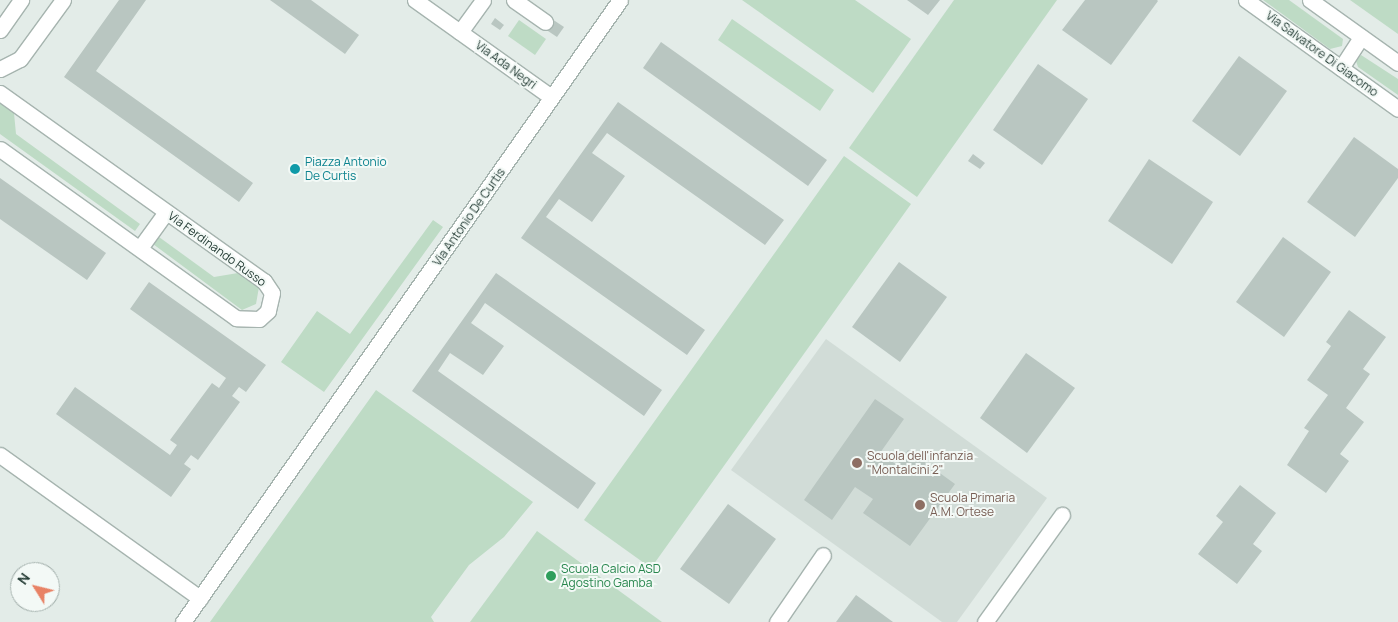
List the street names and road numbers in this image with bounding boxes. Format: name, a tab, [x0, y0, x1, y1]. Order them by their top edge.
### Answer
street label: Via Salvatore Di Giacomo	[1263, 8, 1381, 100]
street label: Via Ada Negri	[473, 38, 539, 92]
street label: Via Antonio De Curtis	[430, 165, 508, 269]
street label: Via Ferdinando Russo	[165, 209, 269, 289]

